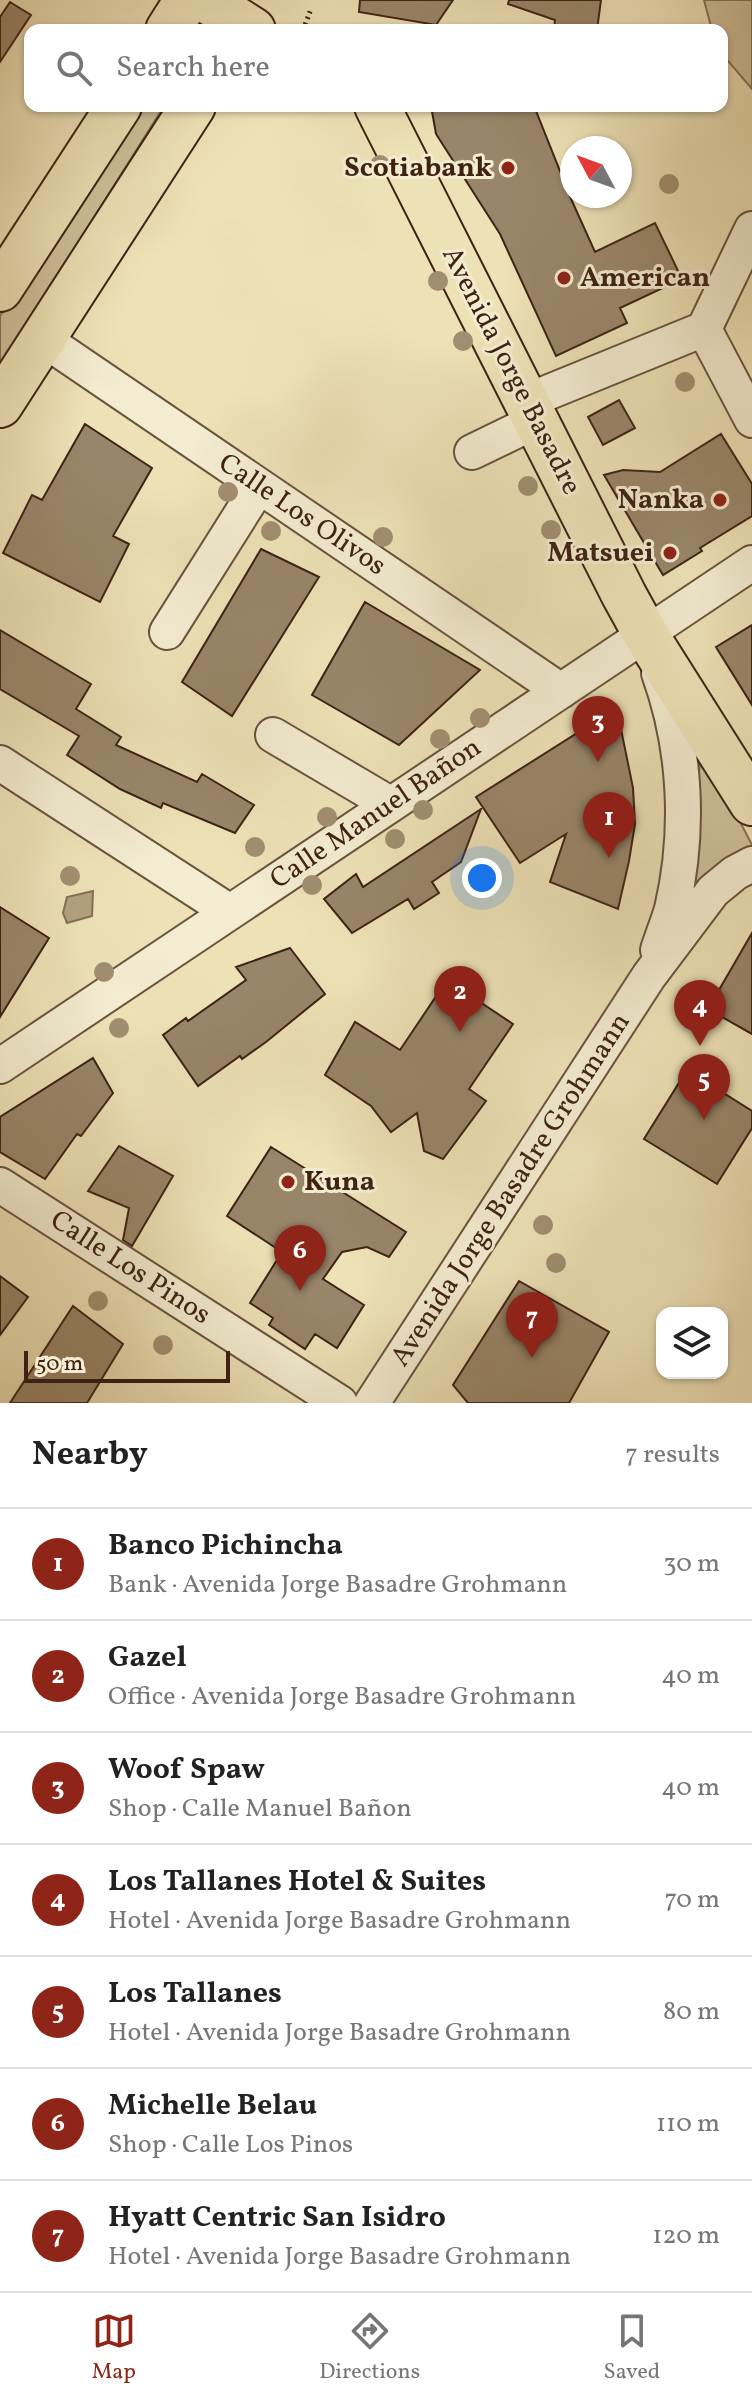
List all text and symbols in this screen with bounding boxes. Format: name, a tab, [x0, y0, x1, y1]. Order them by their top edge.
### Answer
search box	[24, 24, 728, 112]
icon: search	[52, 46, 96, 90]
text: Search here	[116, 47, 270, 89]
north arrow	[560, 136, 632, 208]
place label: Scotiabank	[344, 149, 492, 188]
marker: Scotiabank	[499, 159, 517, 177]
street label: Avenida Jorge Basadre	[432, 240, 590, 502]
place label: American	[580, 259, 710, 298]
marker: American	[555, 269, 573, 287]
street label: Calle Los Olivos	[210, 444, 394, 586]
place label: Nanka	[618, 481, 704, 520]
marker: Nanka	[711, 491, 729, 509]
place label: Matsuei	[547, 534, 654, 573]
marker: Matsuei	[661, 544, 679, 562]
pin: 3	[572, 696, 624, 762]
street label: Calle Manuel Bañon	[263, 729, 489, 899]
pin: 1	[583, 792, 635, 858]
your location	[462, 858, 502, 898]
pin: 2	[434, 966, 486, 1032]
pin: 4	[674, 980, 726, 1046]
street label: Avenida Jorge Basadre Grohmann	[382, 1005, 640, 1375]
pin: 5	[678, 1054, 730, 1120]
place label: Kuna	[304, 1163, 375, 1202]
marker: Kuna	[279, 1173, 297, 1191]
street label: Calle Los Pinos	[42, 1201, 218, 1335]
pin: 6	[274, 1225, 326, 1291]
pin: 7	[506, 1292, 558, 1358]
map controls	[656, 1307, 728, 1379]
button: layers	[656, 1307, 728, 1379]
scale bar	[24, 1347, 230, 1383]
text: 50 m	[36, 1349, 83, 1380]
text: Nearby	[32, 1432, 148, 1479]
text: 7 results	[625, 1437, 720, 1473]
text: Banco Pichincha	[108, 1525, 343, 1567]
text: 1	[53, 1546, 63, 1582]
text: 30 m	[663, 1546, 720, 1582]
text: Bank · Avenida Jorge Basadre Grohmann	[108, 1567, 567, 1603]
text: Gazel	[108, 1637, 187, 1679]
text: 2	[51, 1658, 65, 1694]
text: 40 m	[661, 1658, 720, 1694]
text: Office · Avenida Jorge Basadre Grohmann	[108, 1679, 576, 1715]
text: Woof Spaw	[108, 1749, 265, 1791]
text: 3	[51, 1770, 65, 1806]
text: 40 m	[661, 1770, 720, 1806]
text: Shop · Calle Manuel Bañon	[108, 1791, 412, 1827]
text: Los Tallanes Hotel & Suites	[108, 1861, 486, 1903]
text: 4	[50, 1882, 66, 1918]
text: 70 m	[665, 1882, 720, 1918]
text: Hotel · Avenida Jorge Basadre Grohmann	[108, 1903, 571, 1939]
text: Los Tallanes	[108, 1973, 282, 2015]
text: 5	[52, 1994, 64, 2030]
text: 80 m	[663, 1994, 720, 2030]
text: Hotel · Avenida Jorge Basadre Grohmann	[108, 2015, 571, 2051]
text: Michelle Belau	[108, 2085, 317, 2127]
text: 6	[51, 2106, 65, 2142]
text: 110 m	[656, 2106, 720, 2142]
text: Shop · Calle Los Pinos	[108, 2127, 353, 2163]
text: Hyatt Centric San Isidro	[108, 2197, 446, 2239]
text: 7	[52, 2218, 64, 2254]
text: 120 m	[652, 2218, 720, 2254]
text: Hotel · Avenida Jorge Basadre Grohmann	[108, 2239, 571, 2275]
tab: Map	[92, 2309, 136, 2388]
tab: Directions	[319, 2309, 420, 2388]
tab: Saved	[604, 2309, 660, 2388]

